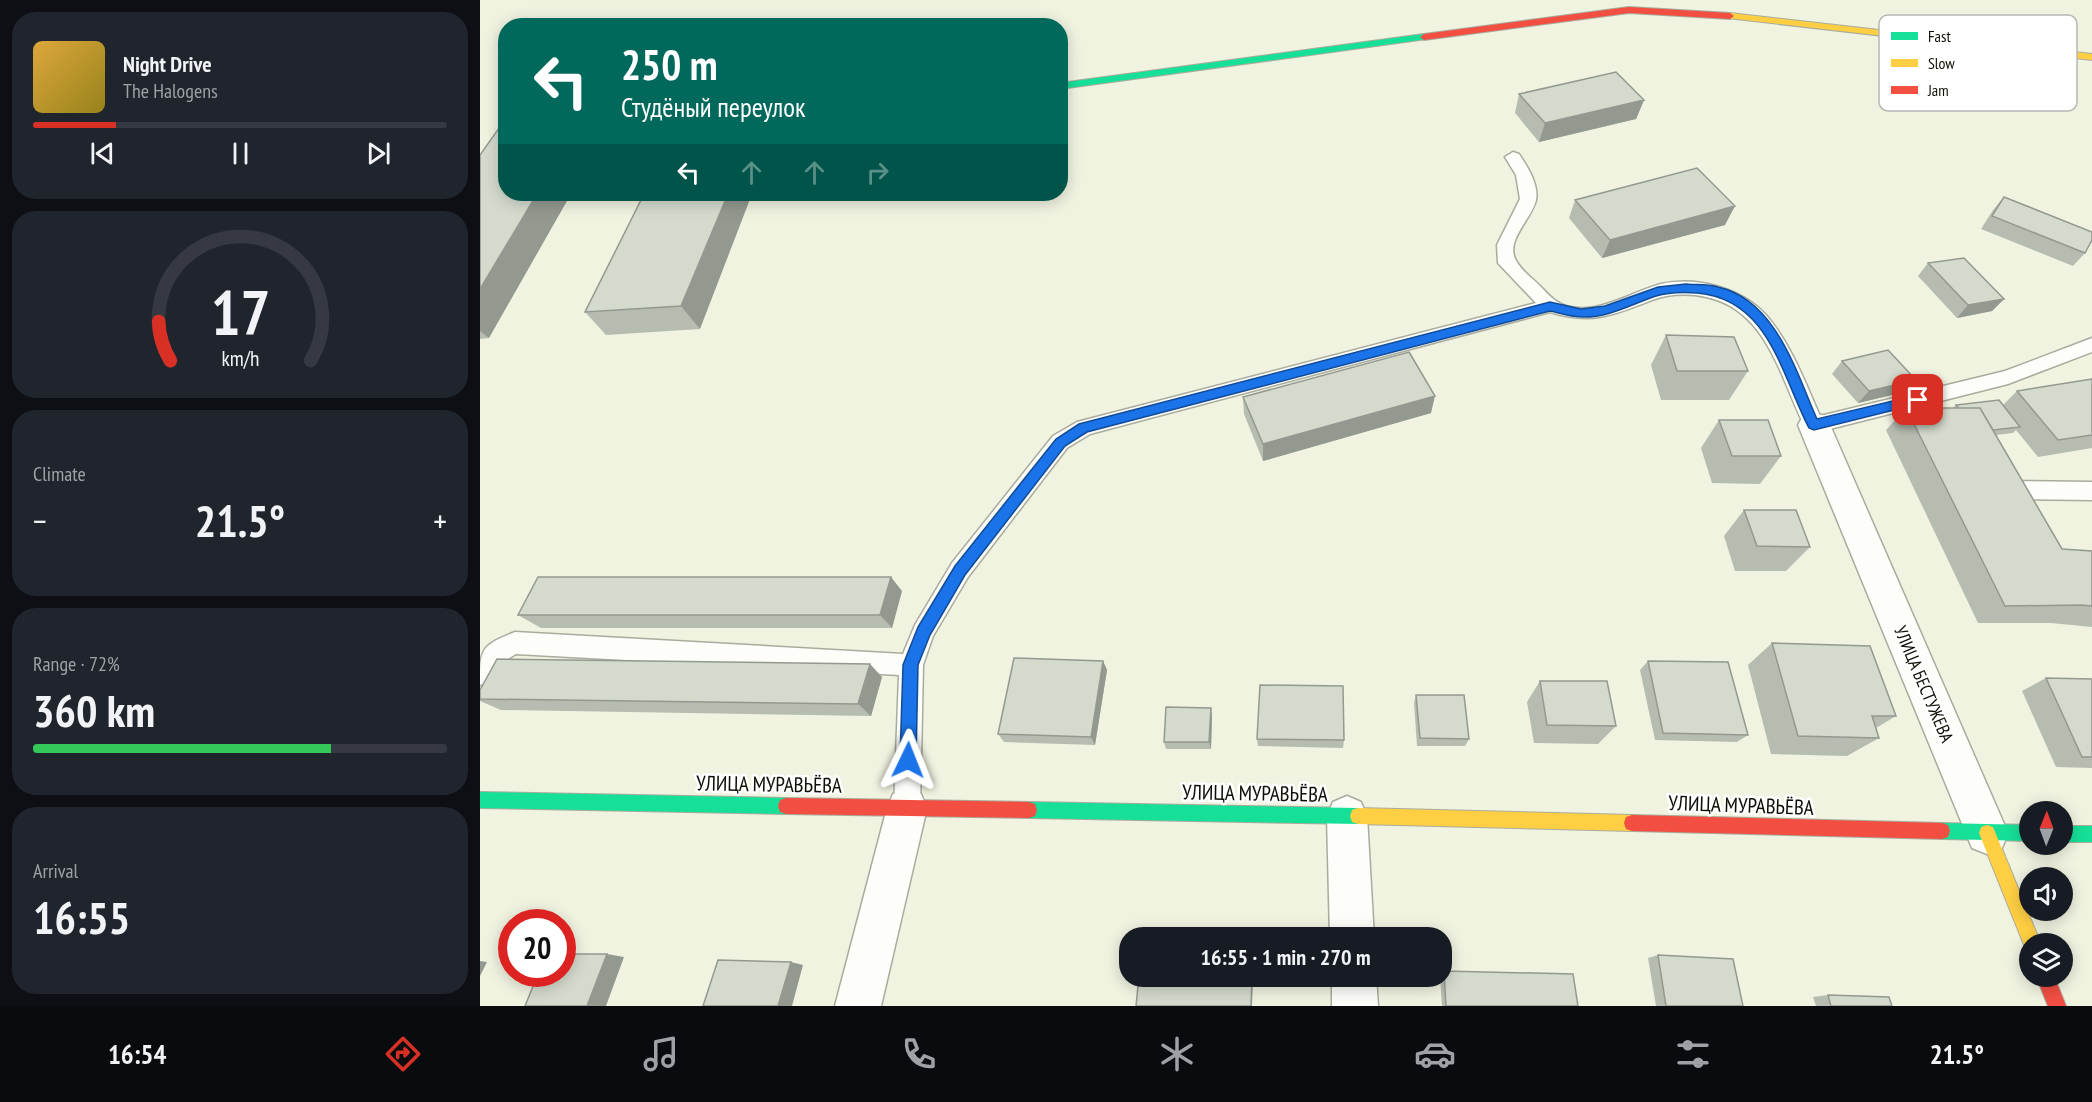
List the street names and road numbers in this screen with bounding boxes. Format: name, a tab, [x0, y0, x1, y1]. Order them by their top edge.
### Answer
street label: УЛИЦА БЕСТУЖЕВА	[1889, 622, 1959, 746]
street label: УЛИЦА МУРАВЬЁВА	[696, 769, 842, 799]
street label: УЛИЦА МУРАВЬЁВА	[1182, 778, 1328, 808]
street label: УЛИЦА МУРАВЬЁВА	[1668, 789, 1814, 821]

